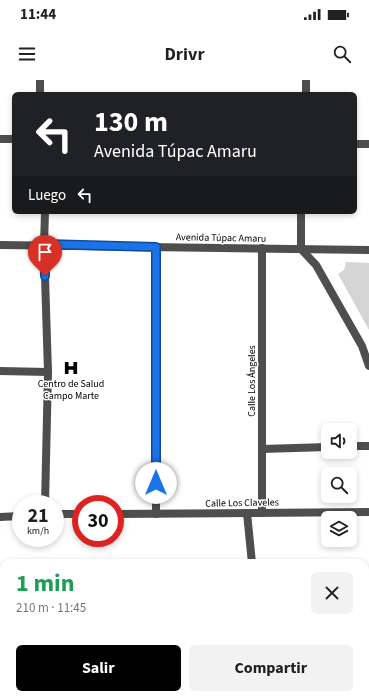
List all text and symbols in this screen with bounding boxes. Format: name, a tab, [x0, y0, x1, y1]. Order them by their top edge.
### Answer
text: 11:44	[20, 4, 56, 25]
text: Drivr	[164, 42, 205, 67]
icon: menu	[16, 43, 38, 65]
icon: search	[331, 43, 353, 65]
text: 130 m	[94, 102, 168, 142]
icon: left	[28, 108, 80, 160]
text: Avenida Túpac Amaru	[94, 139, 257, 164]
icon: left	[74, 184, 96, 206]
text: Luego	[28, 185, 66, 206]
street label: Avenida Túpac Amaru	[176, 230, 266, 246]
pin	[28, 235, 62, 276]
icon: arrive	[34, 241, 56, 263]
street label: Calle Los Ángeles	[245, 345, 259, 417]
hospital icon: Centro de Salud Campo Marte	[62, 359, 80, 377]
place label: Centro de Salud Campo Marte	[38, 377, 104, 403]
map controls	[321, 423, 357, 547]
button: sound	[321, 423, 357, 459]
position arrow	[135, 462, 177, 504]
button: search	[321, 467, 357, 503]
speed limit sign: 30	[72, 495, 124, 547]
street label: Calle Los Claveles	[205, 495, 279, 511]
text: 21	[27, 502, 49, 530]
button: layers	[321, 511, 357, 547]
text: km/h	[27, 524, 49, 538]
text: 1 min	[16, 566, 74, 601]
button: close	[311, 572, 353, 614]
text: 210 m · 11:45	[16, 599, 86, 617]
button: Salir	[16, 645, 181, 691]
button: Compartir	[189, 645, 353, 691]

